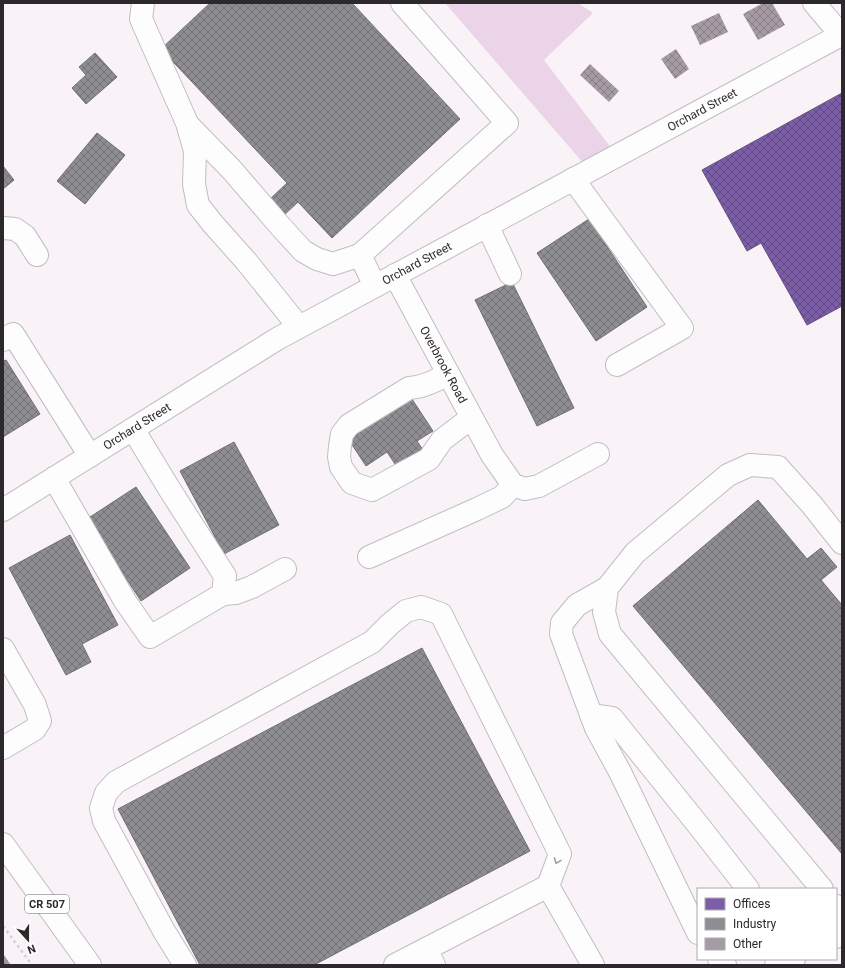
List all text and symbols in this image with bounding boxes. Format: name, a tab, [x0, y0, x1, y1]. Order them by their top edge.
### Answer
street label: Orchard Street	[665, 85, 740, 134]
street label: Orchard Street	[380, 239, 454, 288]
street label: Overbrook Road	[417, 324, 470, 406]
street label: Orchard Street	[101, 400, 174, 453]
one-way arrow	[554, 858, 562, 865]
legend	[697, 888, 837, 960]
road number: CR 507	[25, 895, 69, 913]
text: Offices	[733, 897, 770, 911]
text: Industry	[733, 917, 777, 931]
north arrow	[8, 920, 48, 960]
text: Other	[733, 937, 762, 951]
text: N	[25, 941, 37, 956]

